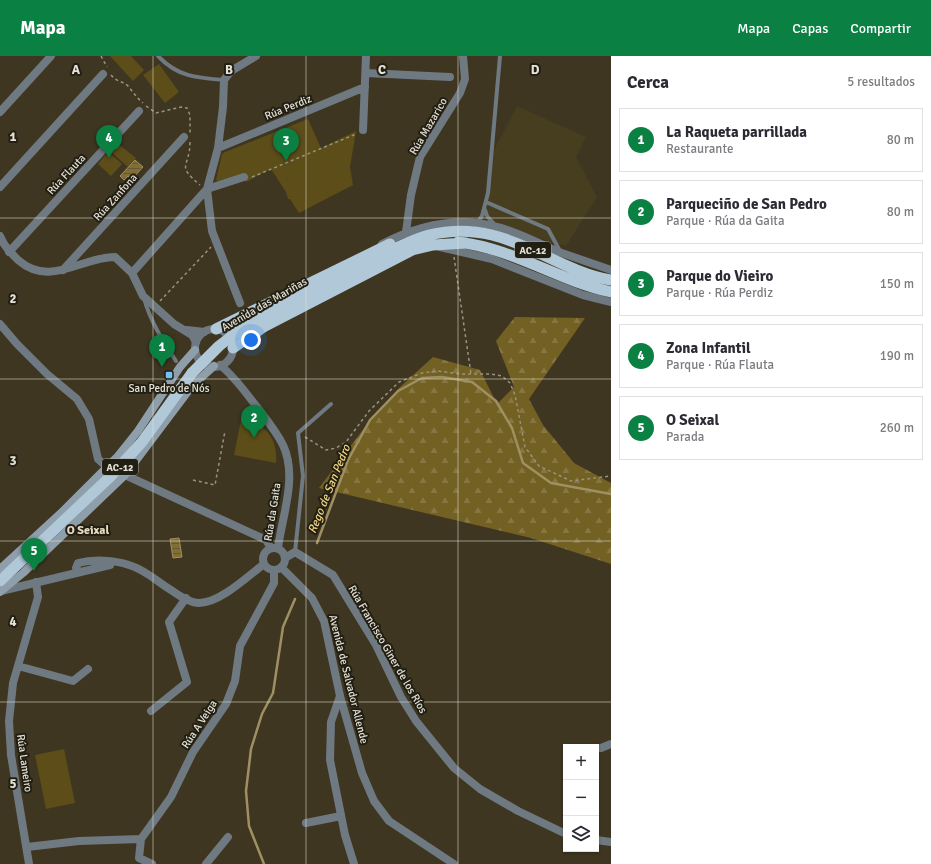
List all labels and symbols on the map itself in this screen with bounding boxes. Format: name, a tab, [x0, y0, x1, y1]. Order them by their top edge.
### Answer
text: A	[72, 62, 81, 78]
text: B	[225, 62, 233, 78]
text: C	[378, 62, 386, 78]
text: D	[531, 62, 540, 78]
street label: Rúa Perdiz	[263, 92, 314, 123]
street label: Rúa Mazarico	[407, 95, 450, 157]
pin: 4	[96, 125, 122, 158]
pin: 3	[273, 128, 299, 161]
text: 1	[9, 129, 17, 145]
street label: Rúa Flauta	[44, 151, 89, 197]
street label: Rúa Zanfona	[91, 171, 140, 224]
road number: AC-12	[515, 242, 551, 258]
street label: Avenida das Mariñas	[219, 275, 309, 334]
text: 2	[9, 291, 17, 307]
your location	[241, 330, 261, 350]
pin: 1	[149, 334, 175, 367]
marker: San Pedro de Nós	[164, 370, 174, 380]
place label: San Pedro de Nós	[128, 382, 210, 395]
pin: 2	[241, 405, 267, 438]
water label: Rego de San Pedro	[305, 442, 354, 536]
text: 3	[9, 453, 17, 469]
road number: AC-12	[102, 459, 138, 475]
street label: Rúa da Gaita	[261, 481, 284, 542]
district label: O Seixal	[67, 523, 109, 538]
pin: 5	[21, 538, 47, 571]
street label: Rúa Francisco Giner de los Ríos	[346, 583, 430, 716]
street label: Avenida de Salvador Allende	[326, 613, 371, 745]
text: 4	[9, 614, 17, 630]
street label: Rúa A Veiga	[179, 697, 220, 751]
street label: Rúa Lameiro	[14, 733, 35, 793]
text: 5	[9, 776, 17, 792]

